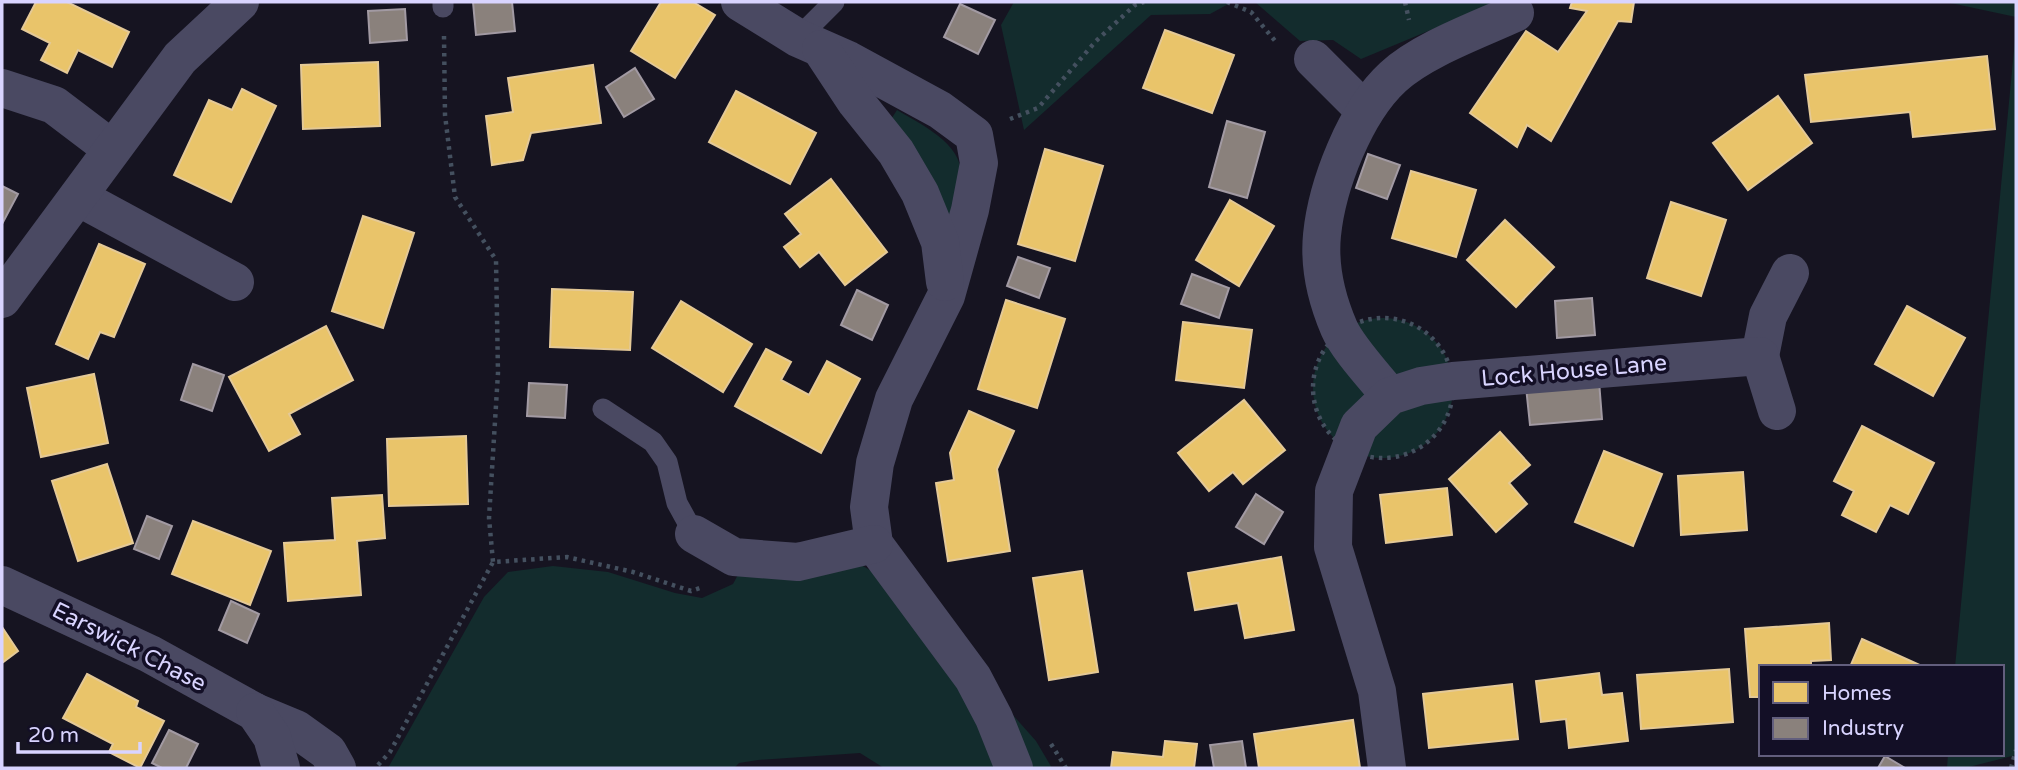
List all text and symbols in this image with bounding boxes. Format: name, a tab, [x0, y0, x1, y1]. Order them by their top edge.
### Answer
street label: Lock House Lane	[1480, 349, 1668, 393]
street label: Earswick Chase	[47, 596, 211, 698]
legend	[1759, 665, 2004, 756]
text: Homes	[1822, 681, 1892, 706]
scale bar	[18, 710, 140, 754]
text: Industry	[1822, 716, 1904, 741]
text: 20 m	[28, 723, 79, 748]

